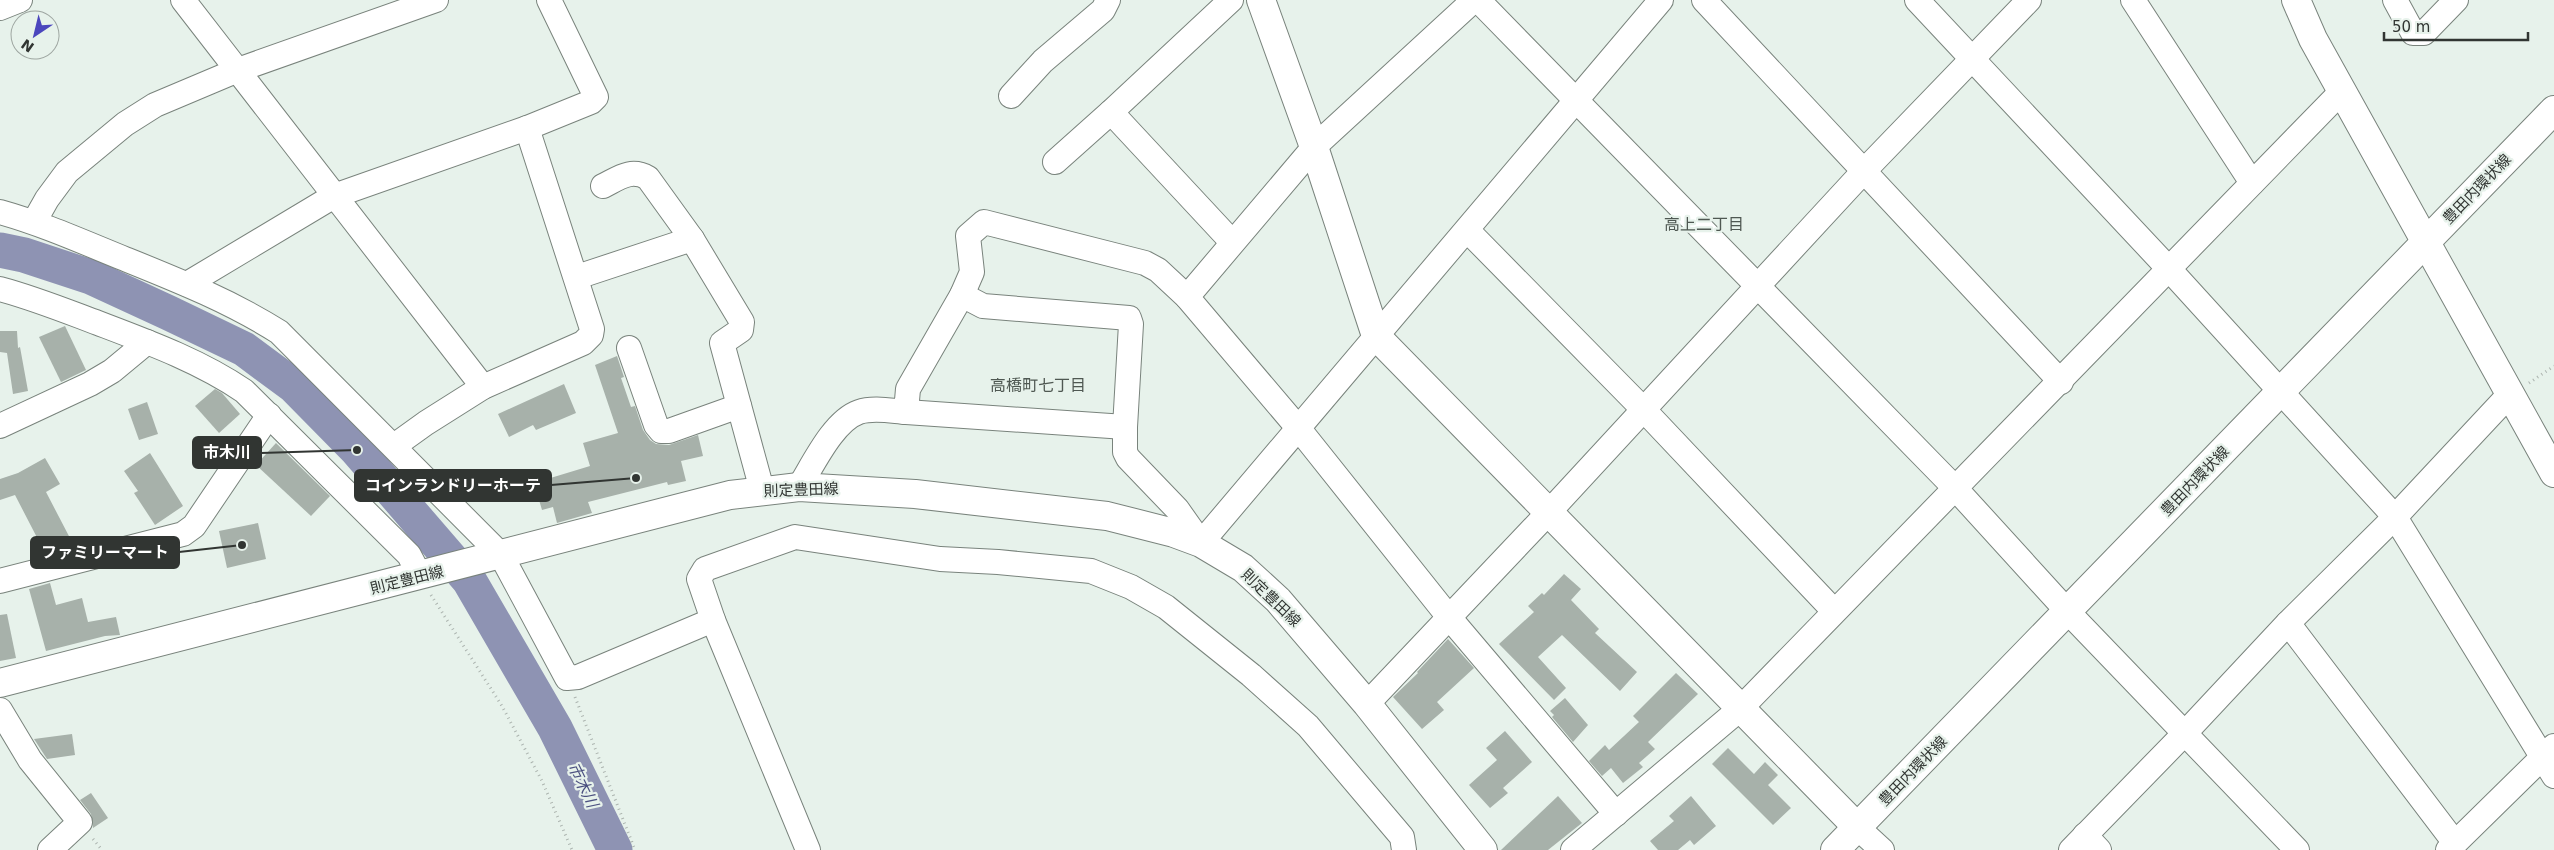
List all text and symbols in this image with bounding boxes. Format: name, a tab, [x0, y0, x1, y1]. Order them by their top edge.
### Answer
north arrow	[10, 10, 60, 60]
scale bar	[2384, 10, 2528, 42]
text: 50 m	[2392, 18, 2430, 36]
text: N	[18, 36, 37, 56]
street label: 豊田内環状線	[2439, 150, 2515, 228]
district label: 高上二丁目	[1664, 215, 1744, 234]
district label: 高橋町七丁目	[990, 376, 1086, 395]
callout: 市木川	[193, 437, 261, 468]
street label: 豊田内環状線	[2157, 442, 2233, 520]
text: 市木川	[203, 443, 251, 462]
callout: コインランドリーホーテ	[355, 470, 551, 501]
text: コインランドリーホーテ	[365, 476, 541, 495]
street label: 則定豊田線	[763, 480, 839, 500]
callout: ファミリーマート	[31, 537, 179, 568]
text: ファミリーマート	[41, 543, 169, 562]
street label: 則定豊田線	[368, 562, 446, 598]
street label: 則定豊田線	[1238, 565, 1304, 631]
street label: 豊田内環状線	[1875, 732, 1951, 810]
water label: 市木川	[564, 759, 603, 813]

